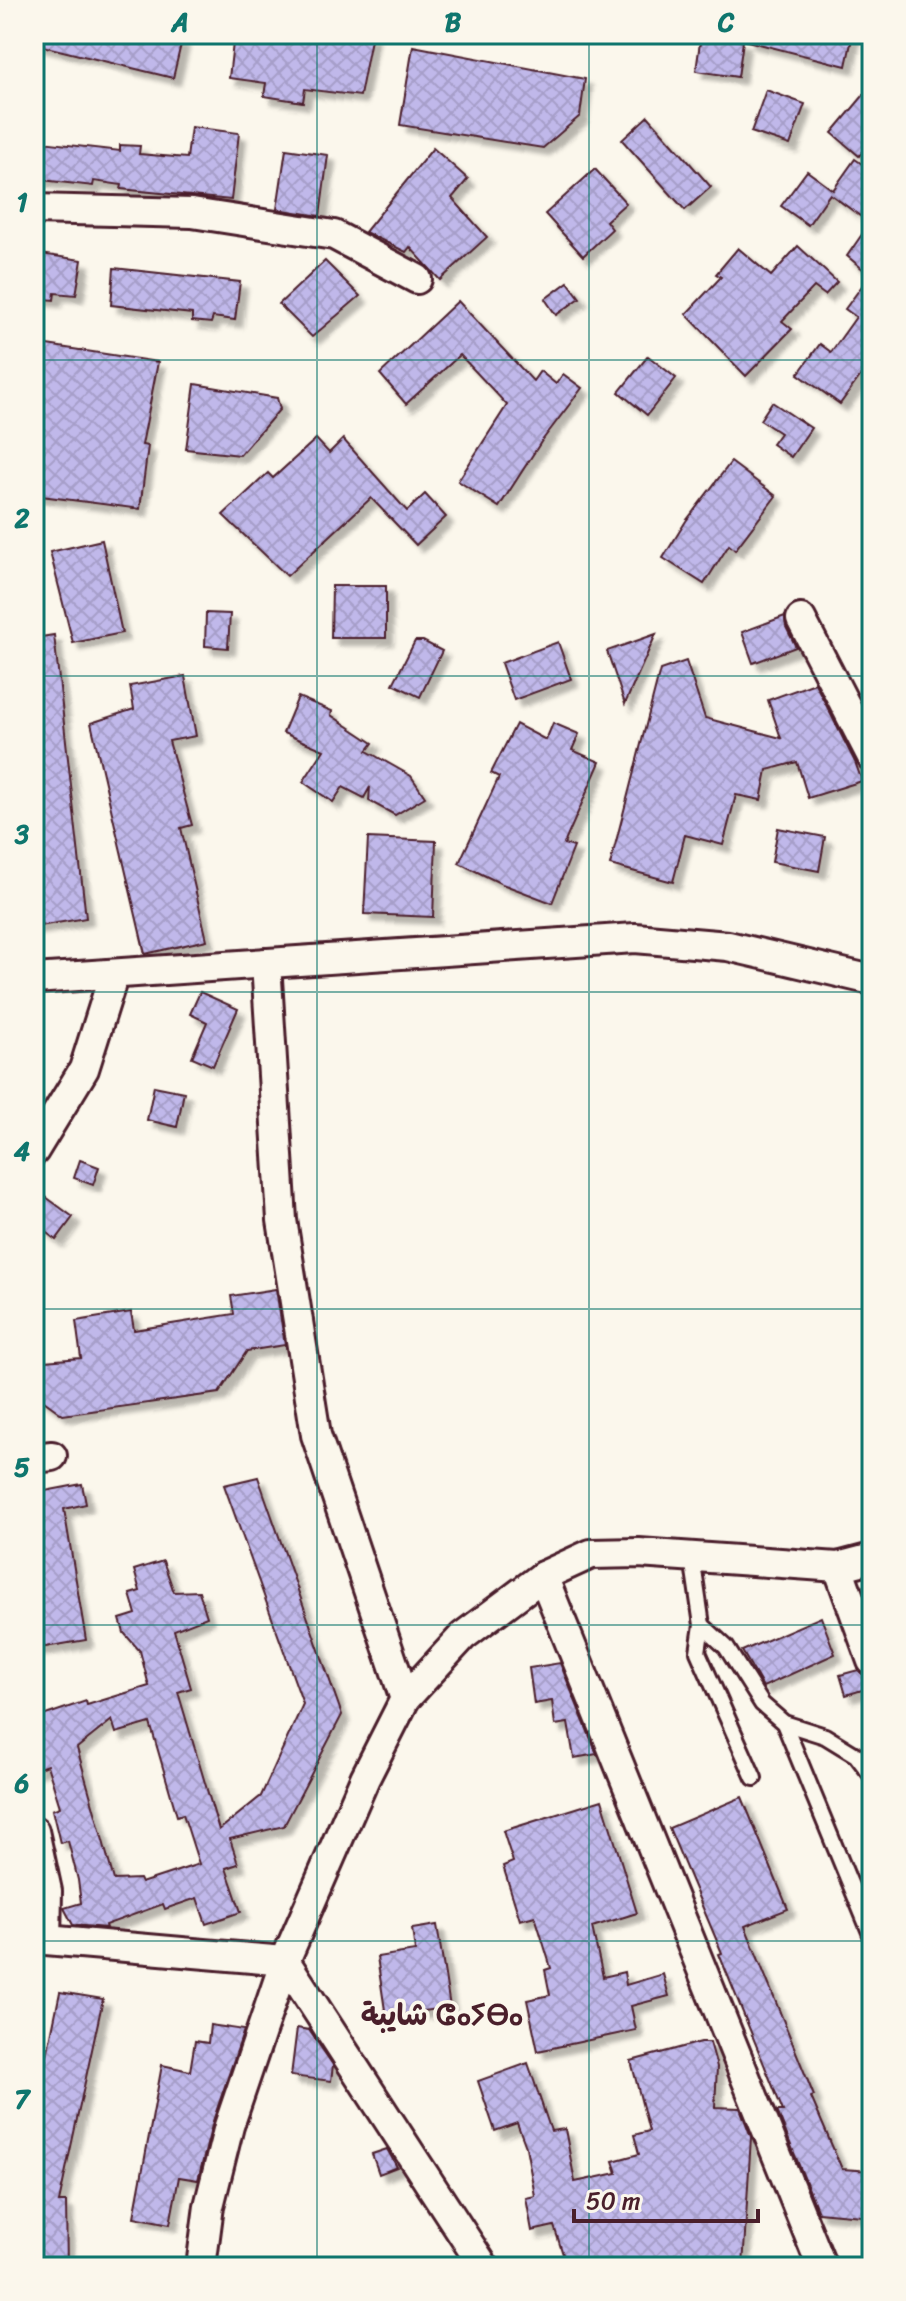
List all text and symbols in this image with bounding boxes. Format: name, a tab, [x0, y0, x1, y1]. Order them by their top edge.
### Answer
text: A	[170, 0, 189, 45]
text: B	[445, 0, 462, 45]
text: C	[717, 0, 735, 45]
text: 1	[16, 179, 28, 225]
text: 2	[13, 495, 30, 541]
text: 3	[14, 811, 30, 857]
text: 4	[14, 1128, 30, 1174]
text: 5	[14, 1444, 30, 1490]
text: 6	[14, 1760, 30, 1806]
district label: شايبة ⵛⴰⵢⴱⴰ	[361, 1988, 523, 2042]
text: 7	[15, 2076, 32, 2122]
scale bar	[574, 2173, 758, 2223]
text: 50 m	[586, 2180, 641, 2222]

